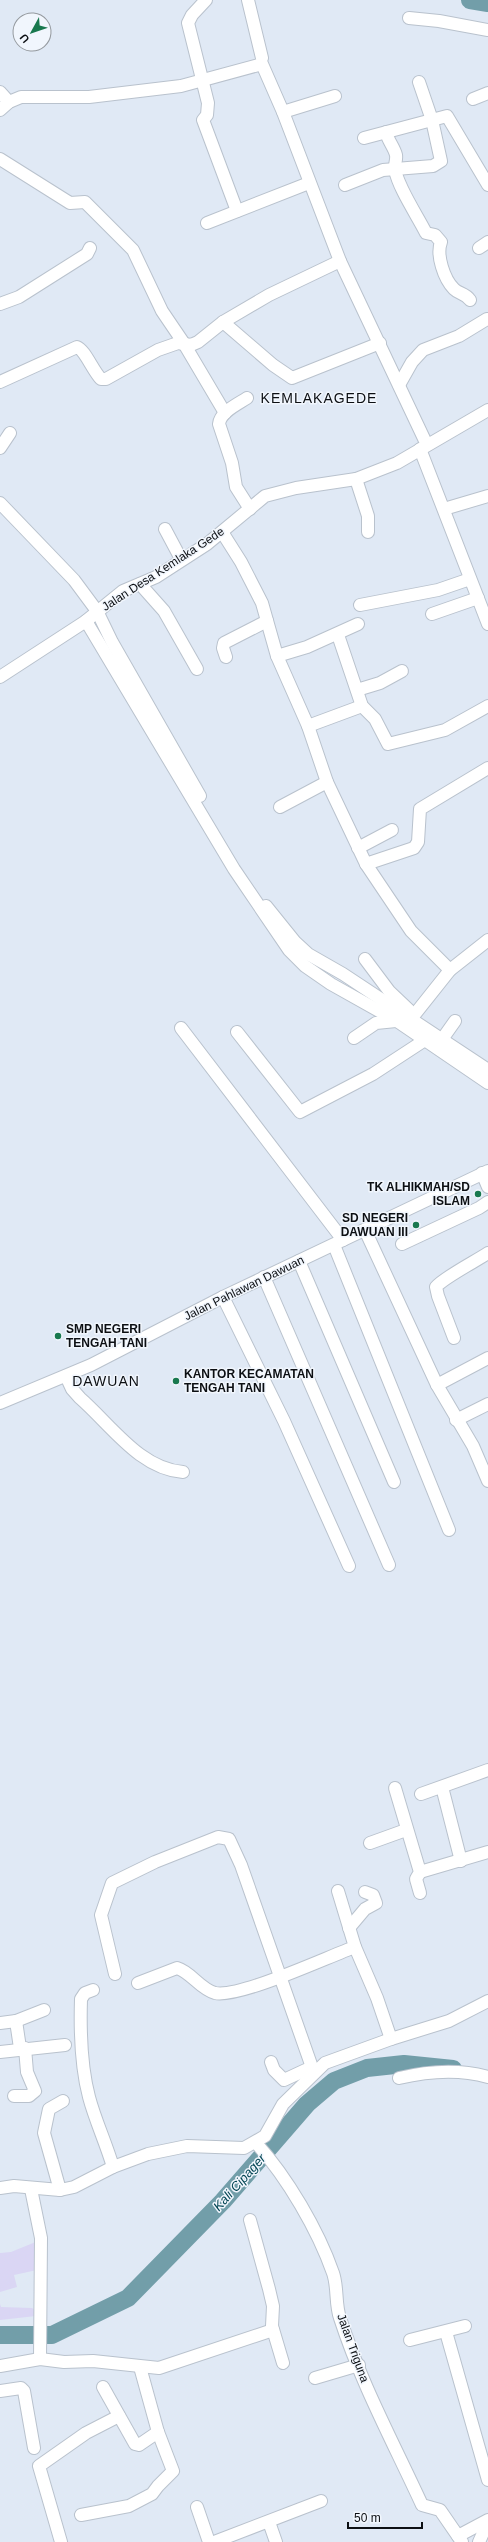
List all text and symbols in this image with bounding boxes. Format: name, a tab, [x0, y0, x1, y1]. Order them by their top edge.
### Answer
north arrow	[12, 12, 52, 52]
text: U	[17, 31, 31, 45]
district label: KEMLAKAGEDE	[261, 390, 377, 406]
street label: Jalan Desa Kemlaka Gede	[99, 524, 227, 614]
place label: TK ALHIKMAH/SD ISLAM	[367, 1180, 470, 1208]
marker: TK ALHIKMAH/SD ISLAM	[473, 1189, 483, 1199]
place label: SD NEGERI DAWUAN III	[341, 1211, 408, 1239]
marker: SD NEGERI DAWUAN III	[411, 1220, 421, 1230]
street label: Jalan Pahlawan Dawuan	[182, 1253, 306, 1323]
place label: SMP NEGERI TENGAH TANI	[66, 1322, 147, 1350]
marker: SMP NEGERI TENGAH TANI	[53, 1331, 63, 1341]
place label: KANTOR KECAMATAN TENGAH TANI	[184, 1367, 314, 1395]
district label: DAWUAN	[72, 1373, 140, 1389]
marker: KANTOR KECAMATAN TENGAH TANI	[171, 1376, 181, 1386]
water label: Kali Cipager	[210, 2151, 269, 2214]
street label: Jalan Triguna	[334, 2312, 372, 2385]
scale bar	[348, 2504, 422, 2530]
text: 50 m	[354, 2511, 381, 2525]

